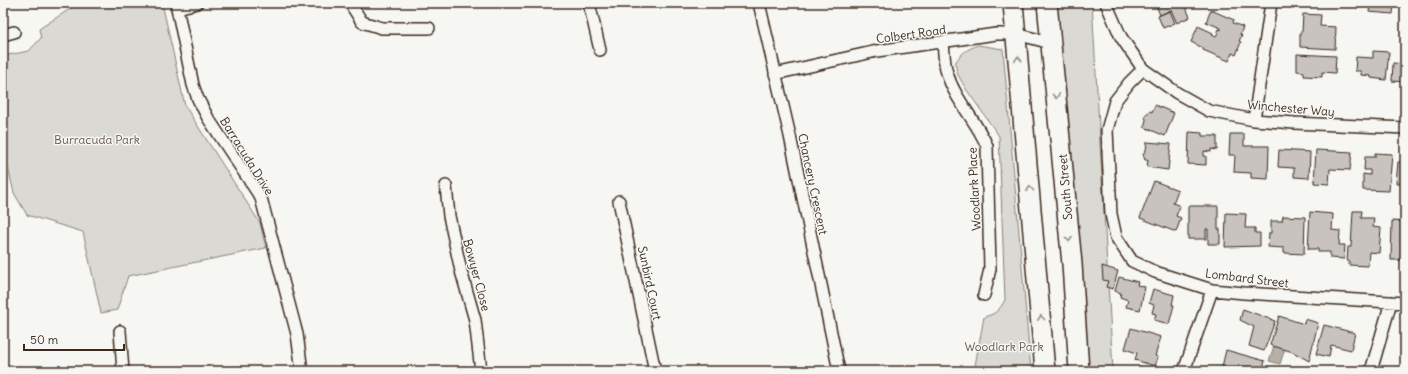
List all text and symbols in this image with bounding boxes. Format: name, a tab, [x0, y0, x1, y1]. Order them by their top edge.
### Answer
street label: Colbert Road	[875, 22, 947, 46]
one-way arrow	[1014, 56, 1023, 62]
one-way arrow	[1051, 93, 1060, 99]
street label: Winchester Way	[1247, 97, 1335, 119]
street label: Barracuda Drive	[217, 114, 277, 198]
park label: Burracuda Park	[54, 132, 140, 147]
street label: Chancery Crescent	[795, 132, 831, 236]
street label: Woodlark Place	[964, 147, 984, 231]
street label: South Street	[1055, 153, 1075, 221]
one-way arrow	[1026, 186, 1035, 192]
one-way arrow	[1065, 236, 1074, 242]
street label: Bowyer Close	[460, 237, 494, 313]
street label: Sunbird Court	[635, 245, 665, 321]
street label: Lombard Street	[1204, 265, 1290, 291]
one-way arrow	[1037, 315, 1046, 321]
scale bar	[24, 326, 124, 352]
text: 50 m	[30, 332, 59, 347]
park label: Woodlark Park	[964, 339, 1044, 354]

